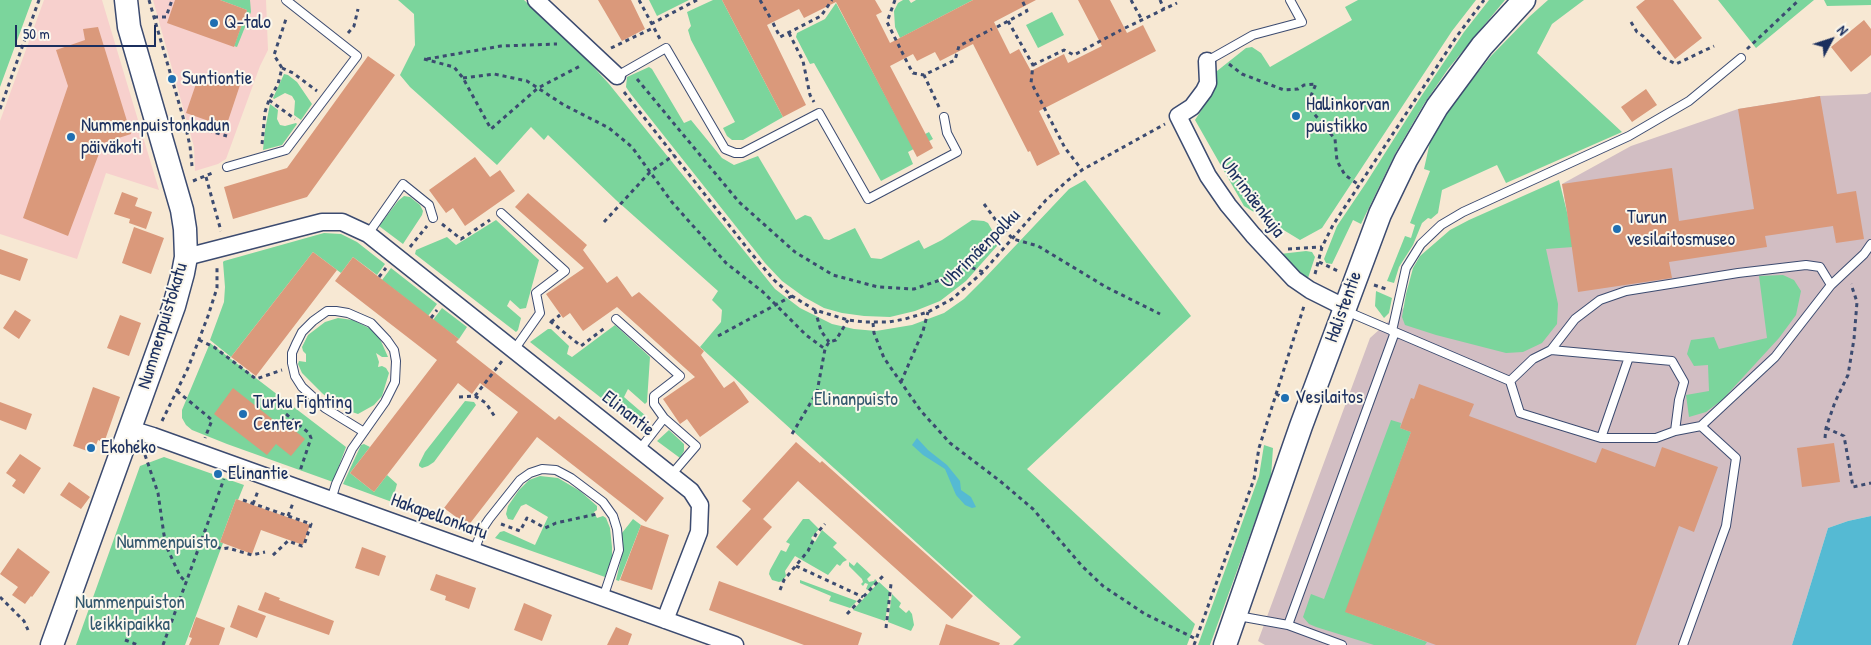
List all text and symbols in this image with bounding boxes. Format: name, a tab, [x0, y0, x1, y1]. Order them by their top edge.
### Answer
place label: Q-talo	[224, 12, 271, 34]
scale bar	[18, 15, 159, 47]
north arrow	[1806, 15, 1856, 65]
marker: Q-talo	[208, 17, 220, 29]
text: N	[1833, 21, 1853, 39]
text: 50 m	[23, 23, 50, 44]
place label: Suntiontie	[182, 68, 252, 90]
marker: Suntiontie	[166, 73, 178, 85]
place label: Hallinkorvan puistikko	[1306, 94, 1390, 138]
marker: Hallinkorvan puistikko	[1290, 110, 1302, 122]
place label: Nummenpuistonkadun päiväkoti	[81, 115, 230, 159]
marker: Nummenpuistonkadun päiväkoti	[65, 131, 77, 143]
street label: Uhrimäenkuja	[1215, 154, 1289, 242]
street label: Uhrimäenpolku	[937, 205, 1025, 293]
place label: Turun vesilaitosmuseo	[1627, 207, 1735, 251]
marker: Turun vesilaitosmuseo	[1611, 223, 1623, 235]
street label: Nummenpuistokatu	[133, 260, 193, 392]
street label: Halistentie	[1321, 268, 1367, 346]
street label: Elinantie	[597, 386, 659, 442]
place label: Vesilaitos	[1295, 387, 1363, 409]
park label: Elinanpuisto	[814, 389, 898, 411]
place label: Turku Fighting Center	[253, 392, 352, 436]
marker: Vesilaitos	[1279, 392, 1291, 404]
marker: Turku Fighting Center	[237, 408, 249, 420]
place label: Ekoheko	[101, 437, 156, 459]
marker: Ekoheko	[85, 442, 97, 454]
place label: Elinantie	[228, 463, 289, 485]
marker: Elinantie	[212, 468, 224, 480]
street label: Hakapellonkatu	[388, 489, 490, 545]
park label: Nummenpuisto	[116, 532, 218, 554]
park label: Nummenpuiston leikkipaikka	[75, 592, 185, 636]

